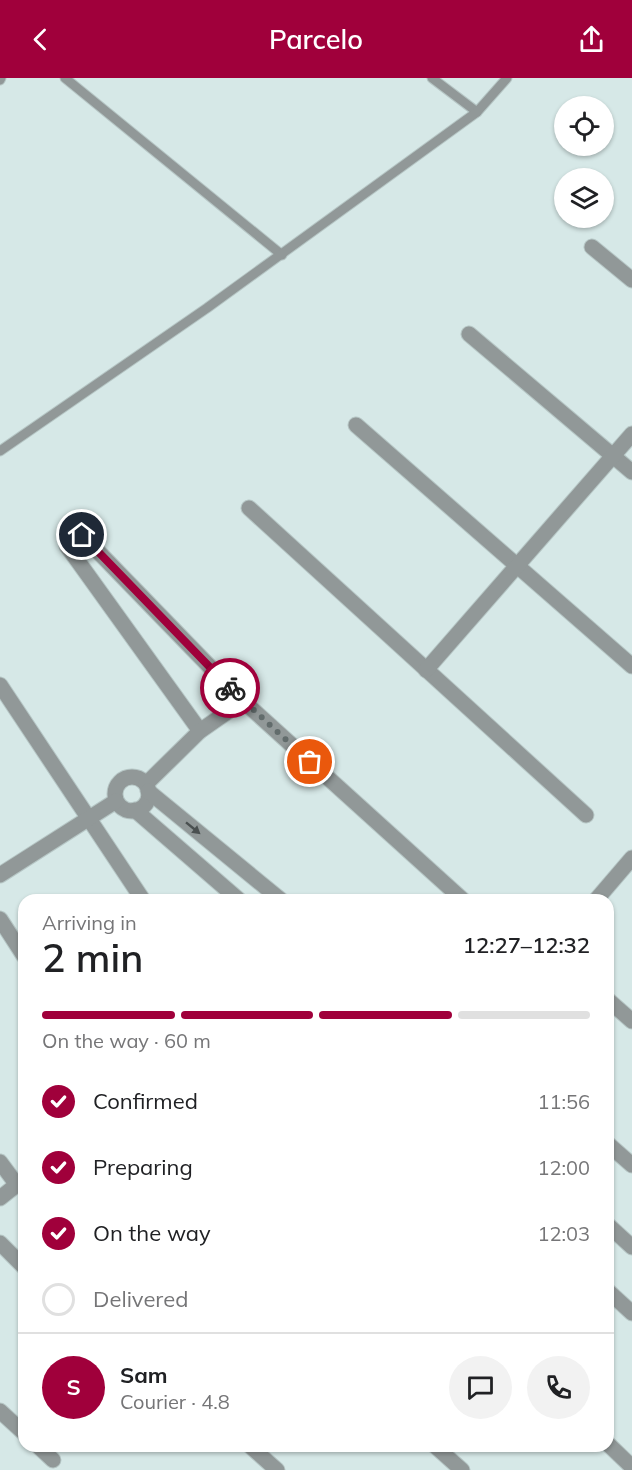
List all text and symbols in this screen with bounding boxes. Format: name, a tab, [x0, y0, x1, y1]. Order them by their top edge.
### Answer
text: Parcelo	[269, 22, 363, 56]
icon: back	[24, 23, 57, 56]
icon: share	[575, 23, 608, 56]
map controls	[554, 96, 614, 228]
button: locate	[554, 96, 614, 156]
button: layers	[554, 168, 614, 228]
pin	[56, 509, 107, 560]
icon: home	[65, 518, 98, 551]
courier	[200, 658, 260, 718]
icon: bike	[214, 672, 247, 705]
pin	[284, 736, 335, 787]
icon: bag	[293, 745, 326, 778]
one-way arrow	[186, 822, 201, 834]
text: Arriving in	[42, 910, 137, 935]
text: 12:27–12:32	[463, 931, 590, 959]
text: 2 min	[42, 933, 143, 982]
text: On the way · 60 m	[42, 1028, 211, 1053]
icon: check	[42, 1085, 75, 1118]
text: Confirmed	[93, 1087, 198, 1115]
text: 11:56	[537, 1089, 590, 1114]
icon: check	[42, 1151, 75, 1184]
text: Preparing	[93, 1153, 193, 1181]
text: 12:00	[537, 1155, 590, 1180]
icon: check	[42, 1217, 75, 1250]
text: On the way	[93, 1219, 211, 1247]
text: 12:03	[537, 1221, 590, 1246]
text: Delivered	[93, 1285, 188, 1313]
button: chat	[449, 1356, 512, 1419]
button: phone	[527, 1356, 590, 1419]
text: Sam	[120, 1361, 168, 1389]
text: S	[66, 1373, 81, 1401]
text: Courier · 4.8	[120, 1389, 230, 1414]

